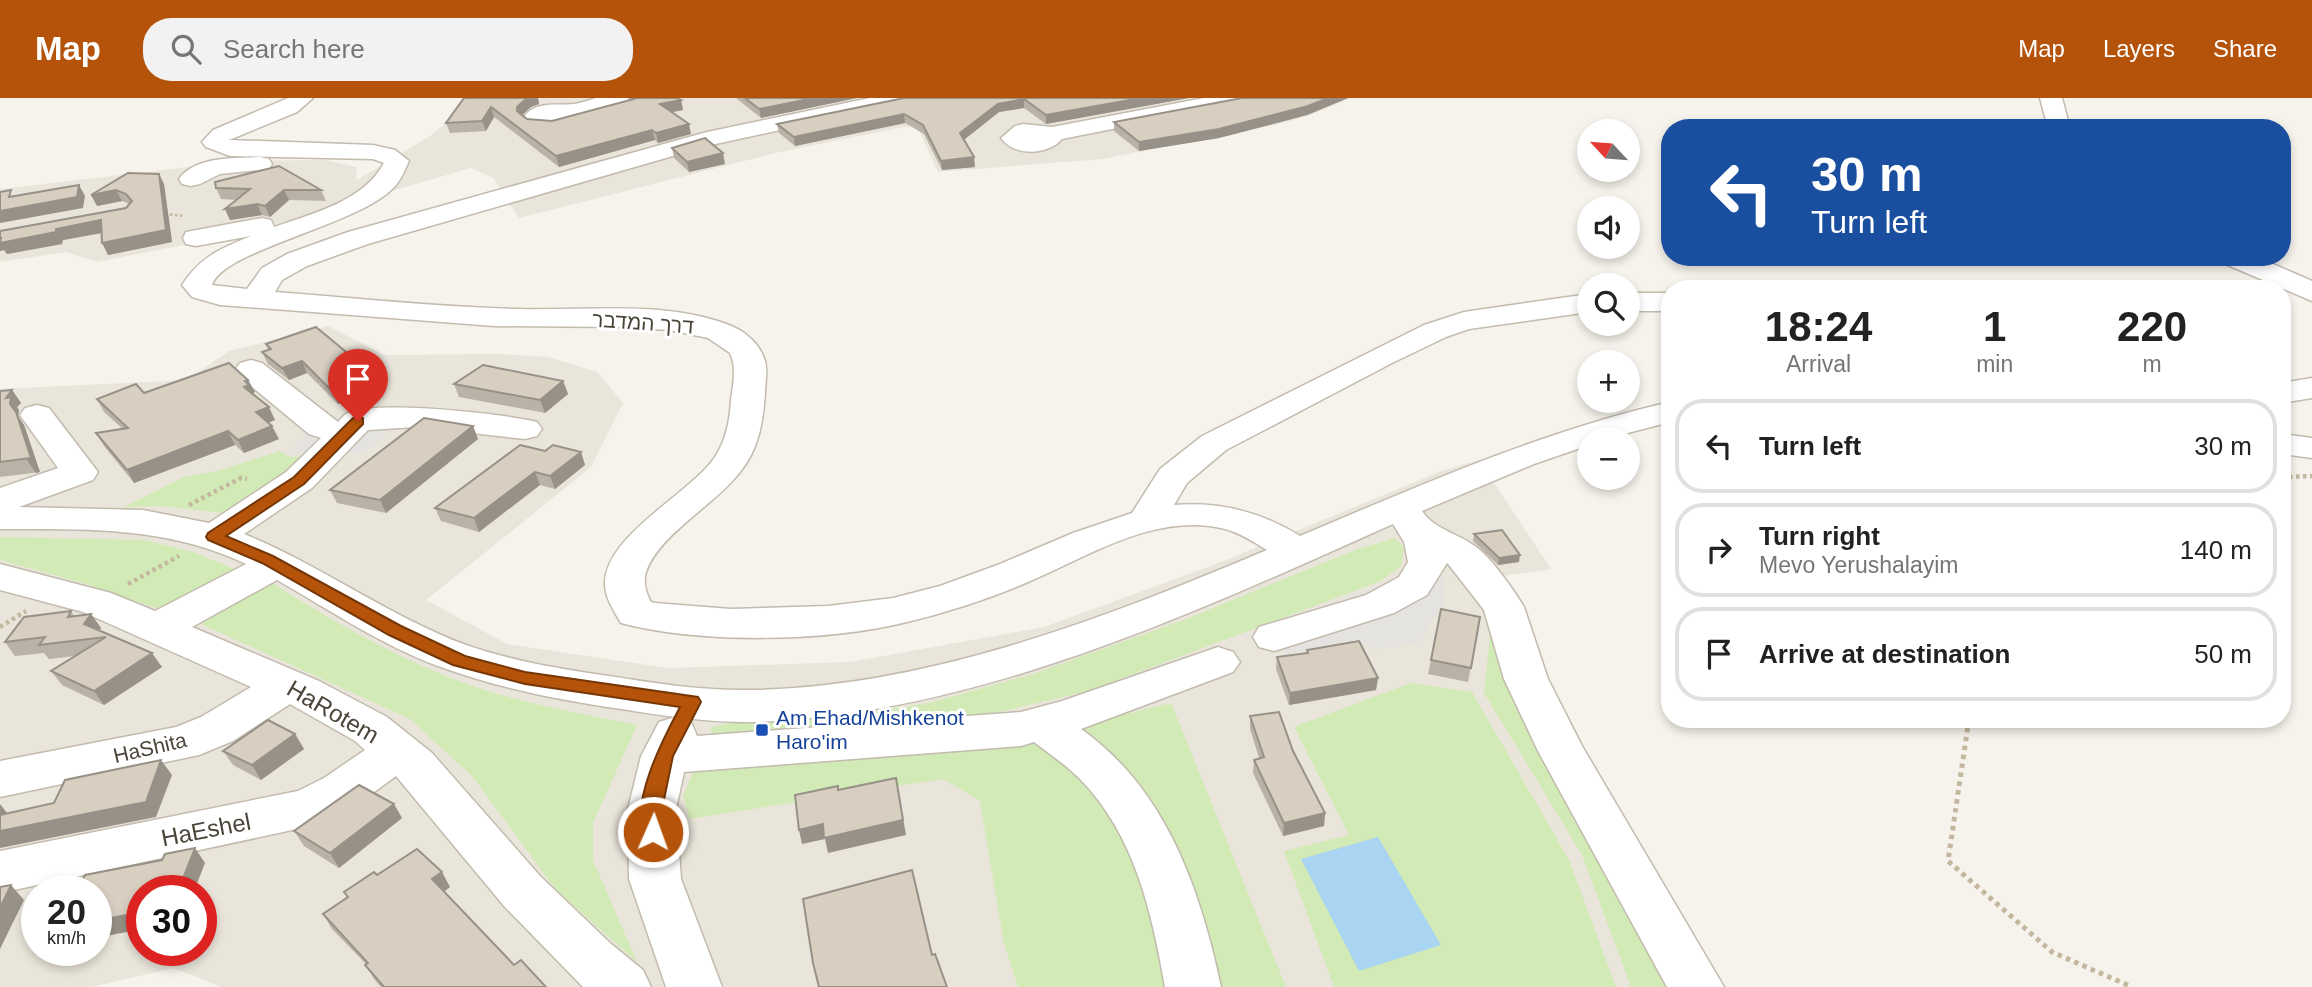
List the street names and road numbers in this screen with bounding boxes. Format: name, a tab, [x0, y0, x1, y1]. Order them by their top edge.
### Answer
street label: דרך המדבר	[591, 307, 695, 338]
street label: HaRotem	[283, 675, 384, 749]
street label: HaShita	[111, 728, 189, 767]
street label: HaEshel	[159, 808, 253, 851]

